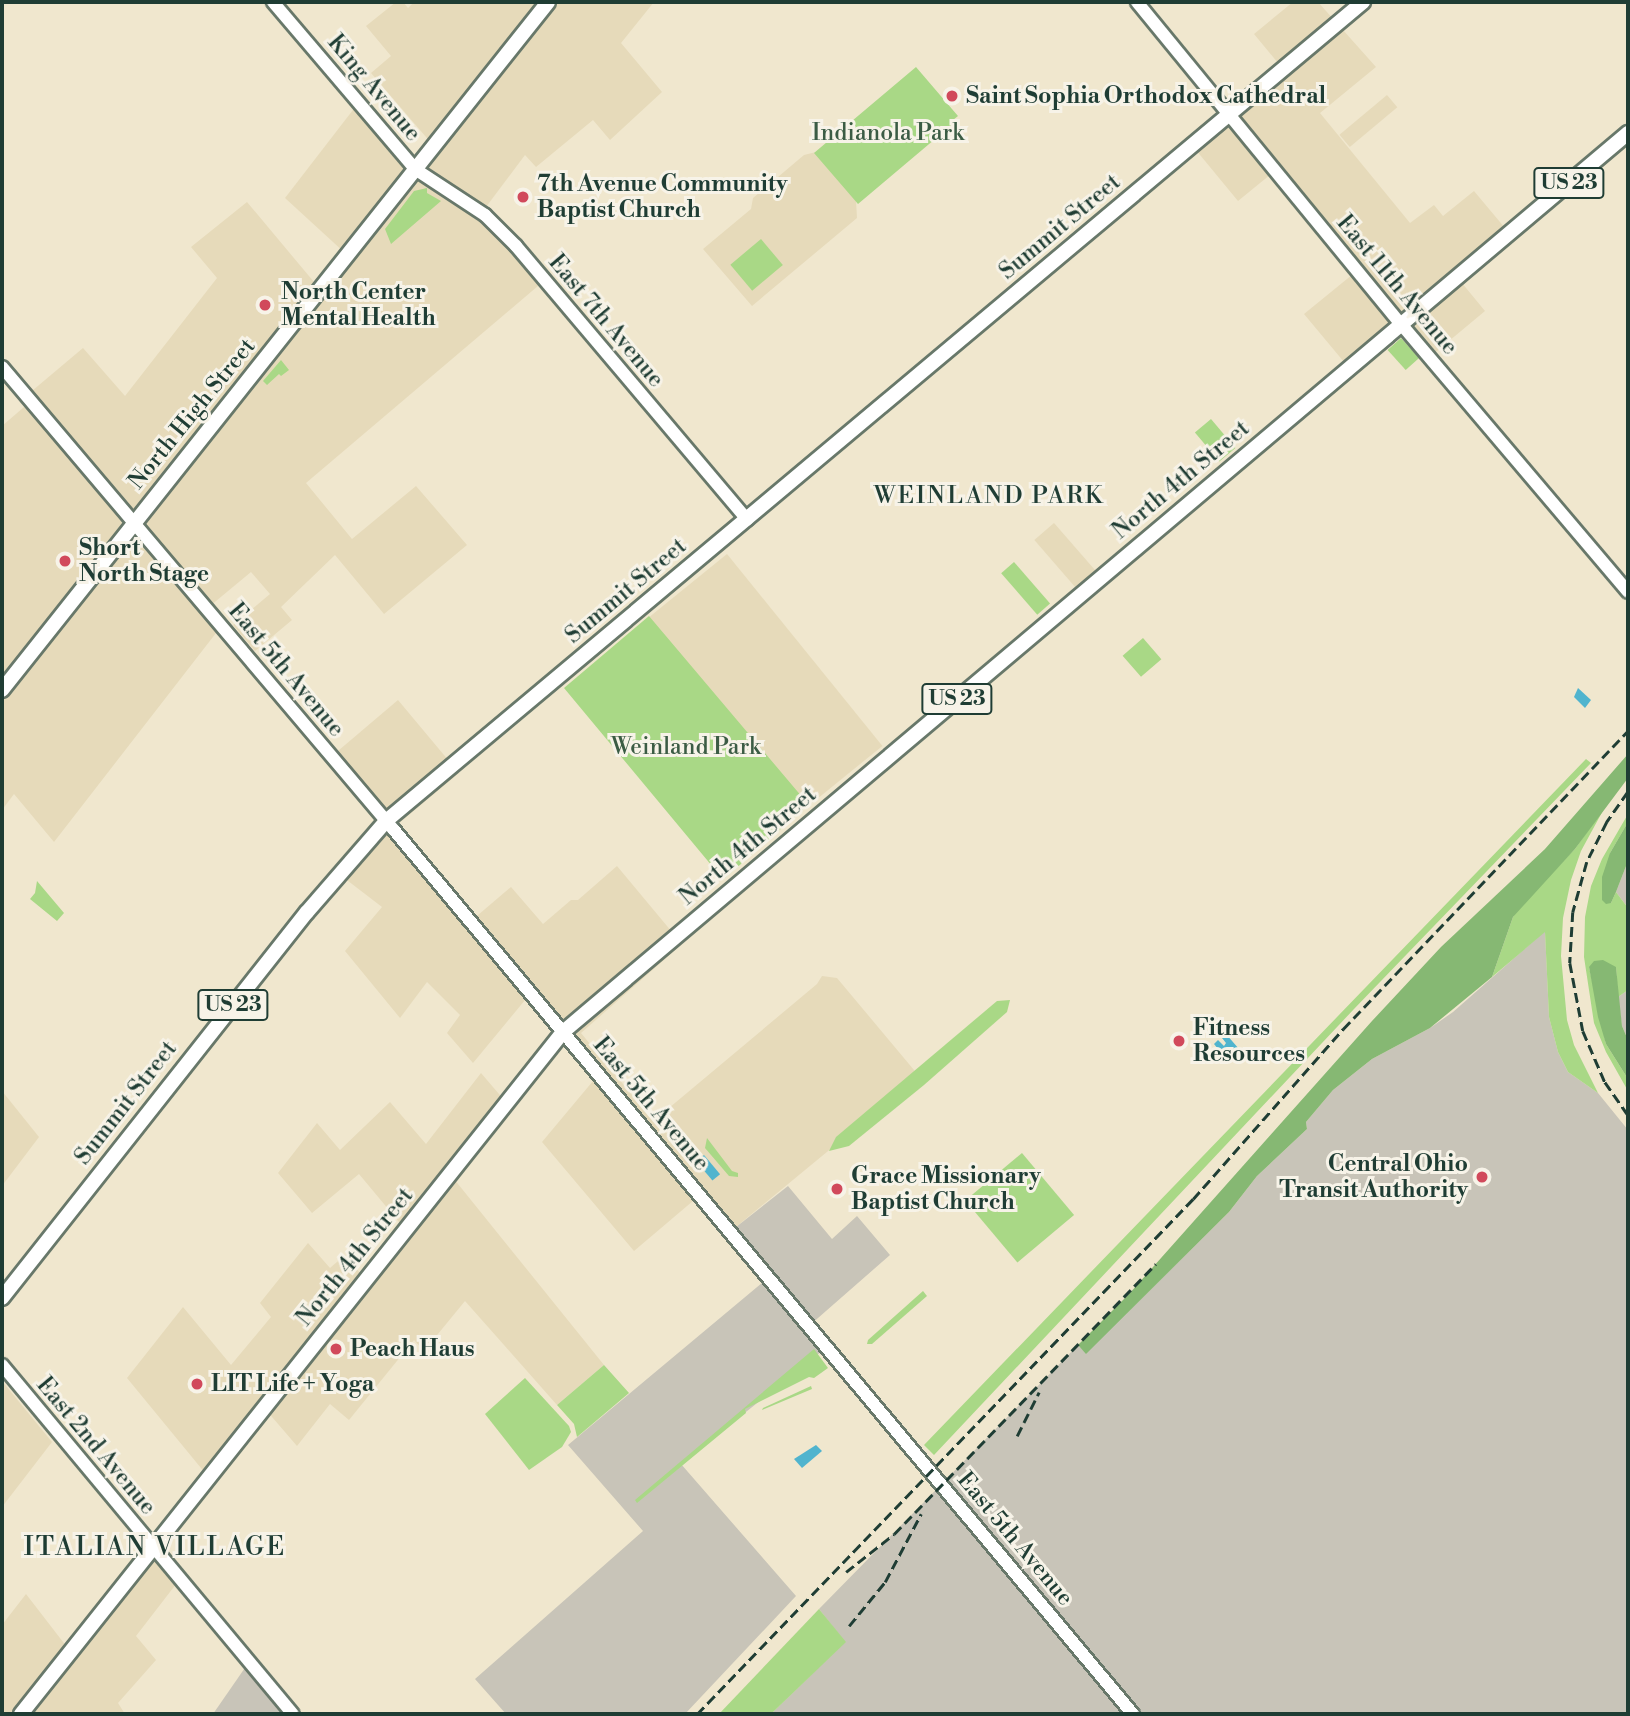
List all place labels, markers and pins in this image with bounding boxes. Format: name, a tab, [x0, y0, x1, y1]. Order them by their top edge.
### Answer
place label: Saint Sophia Orthodox Cathedral	[966, 82, 1326, 110]
marker: Saint Sophia Orthodox Cathedral	[944, 88, 960, 104]
place label: 7th Avenue Community Baptist Church	[537, 170, 787, 224]
marker: 7th Avenue Community Baptist Church	[515, 189, 531, 205]
place label: North Center Mental Health	[281, 278, 436, 332]
marker: North Center Mental Health	[255, 295, 275, 315]
place label: Short North Stage	[79, 534, 209, 588]
marker: Short North Stage	[57, 553, 73, 569]
place label: Fitness Resources	[1193, 1014, 1305, 1068]
marker: Fitness Resources	[1171, 1033, 1187, 1049]
place label: Central Ohio Transit Authority	[1279, 1150, 1468, 1204]
place label: Grace Missionary Baptist Church	[851, 1162, 1041, 1216]
marker: Central Ohio Transit Authority	[1474, 1169, 1490, 1185]
marker: Grace Missionary Baptist Church	[829, 1181, 845, 1197]
place label: Peach Haus	[350, 1335, 475, 1363]
marker: Peach Haus	[328, 1341, 344, 1357]
place label: LIT Life + Yoga	[211, 1370, 374, 1398]
marker: LIT Life + Yoga	[189, 1376, 205, 1392]

